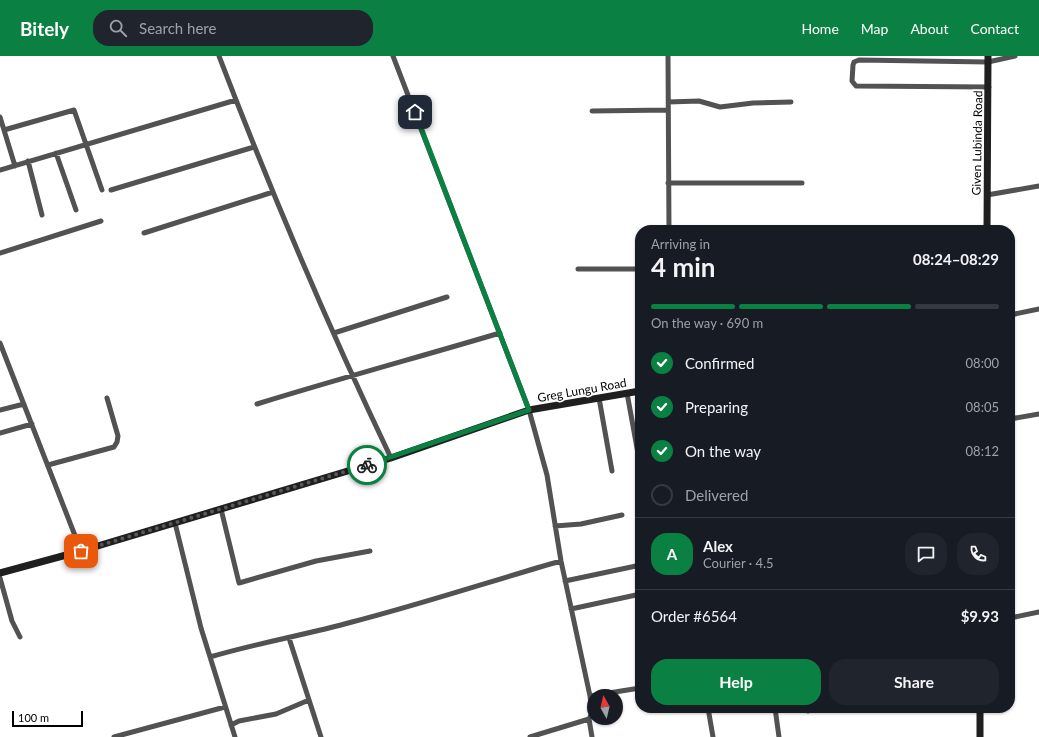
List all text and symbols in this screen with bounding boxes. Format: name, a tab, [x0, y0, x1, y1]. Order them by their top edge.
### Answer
search box	[93, 10, 373, 46]
text: Bitely	[20, 17, 69, 40]
icon: search	[107, 17, 129, 39]
text: Search here	[139, 19, 216, 37]
text: Home	[801, 20, 839, 37]
text: Map	[861, 20, 888, 37]
text: About	[910, 20, 948, 37]
text: Contact	[970, 20, 1019, 37]
street label: Given Lubinda Road	[969, 90, 985, 196]
pin	[398, 95, 432, 129]
icon: home	[404, 101, 426, 123]
text: Arriving in	[651, 236, 710, 252]
text: 08:24–08:29	[913, 250, 999, 268]
text: 4 min	[651, 251, 715, 283]
text: On the way · 690 m	[651, 315, 763, 331]
icon: check	[651, 352, 673, 374]
text: Confirmed	[685, 354, 754, 372]
text: 08:00	[966, 355, 999, 371]
street label: Greg Lungu Road	[536, 375, 628, 405]
icon: check	[651, 396, 673, 418]
text: Preparing	[685, 398, 748, 416]
text: 08:05	[966, 399, 999, 415]
icon: check	[651, 440, 673, 462]
text: On the way	[685, 442, 761, 460]
text: 08:12	[966, 443, 999, 459]
courier	[347, 445, 387, 485]
icon: bike	[356, 454, 378, 476]
text: Delivered	[685, 486, 748, 504]
button: chat	[905, 533, 947, 575]
button: phone	[957, 533, 999, 575]
pin	[64, 534, 98, 568]
text: Alex	[703, 537, 733, 555]
icon: bag	[70, 540, 92, 562]
text: A	[667, 545, 677, 563]
text: Courier · 4.5	[703, 555, 774, 571]
text: Order #6564	[651, 607, 737, 625]
text: $9.93	[961, 607, 999, 625]
button: Help	[651, 659, 821, 705]
button: Share	[829, 659, 999, 705]
north arrow	[587, 689, 623, 725]
map controls	[587, 689, 623, 725]
scale bar	[12, 709, 83, 728]
text: 100 m	[18, 711, 49, 724]

